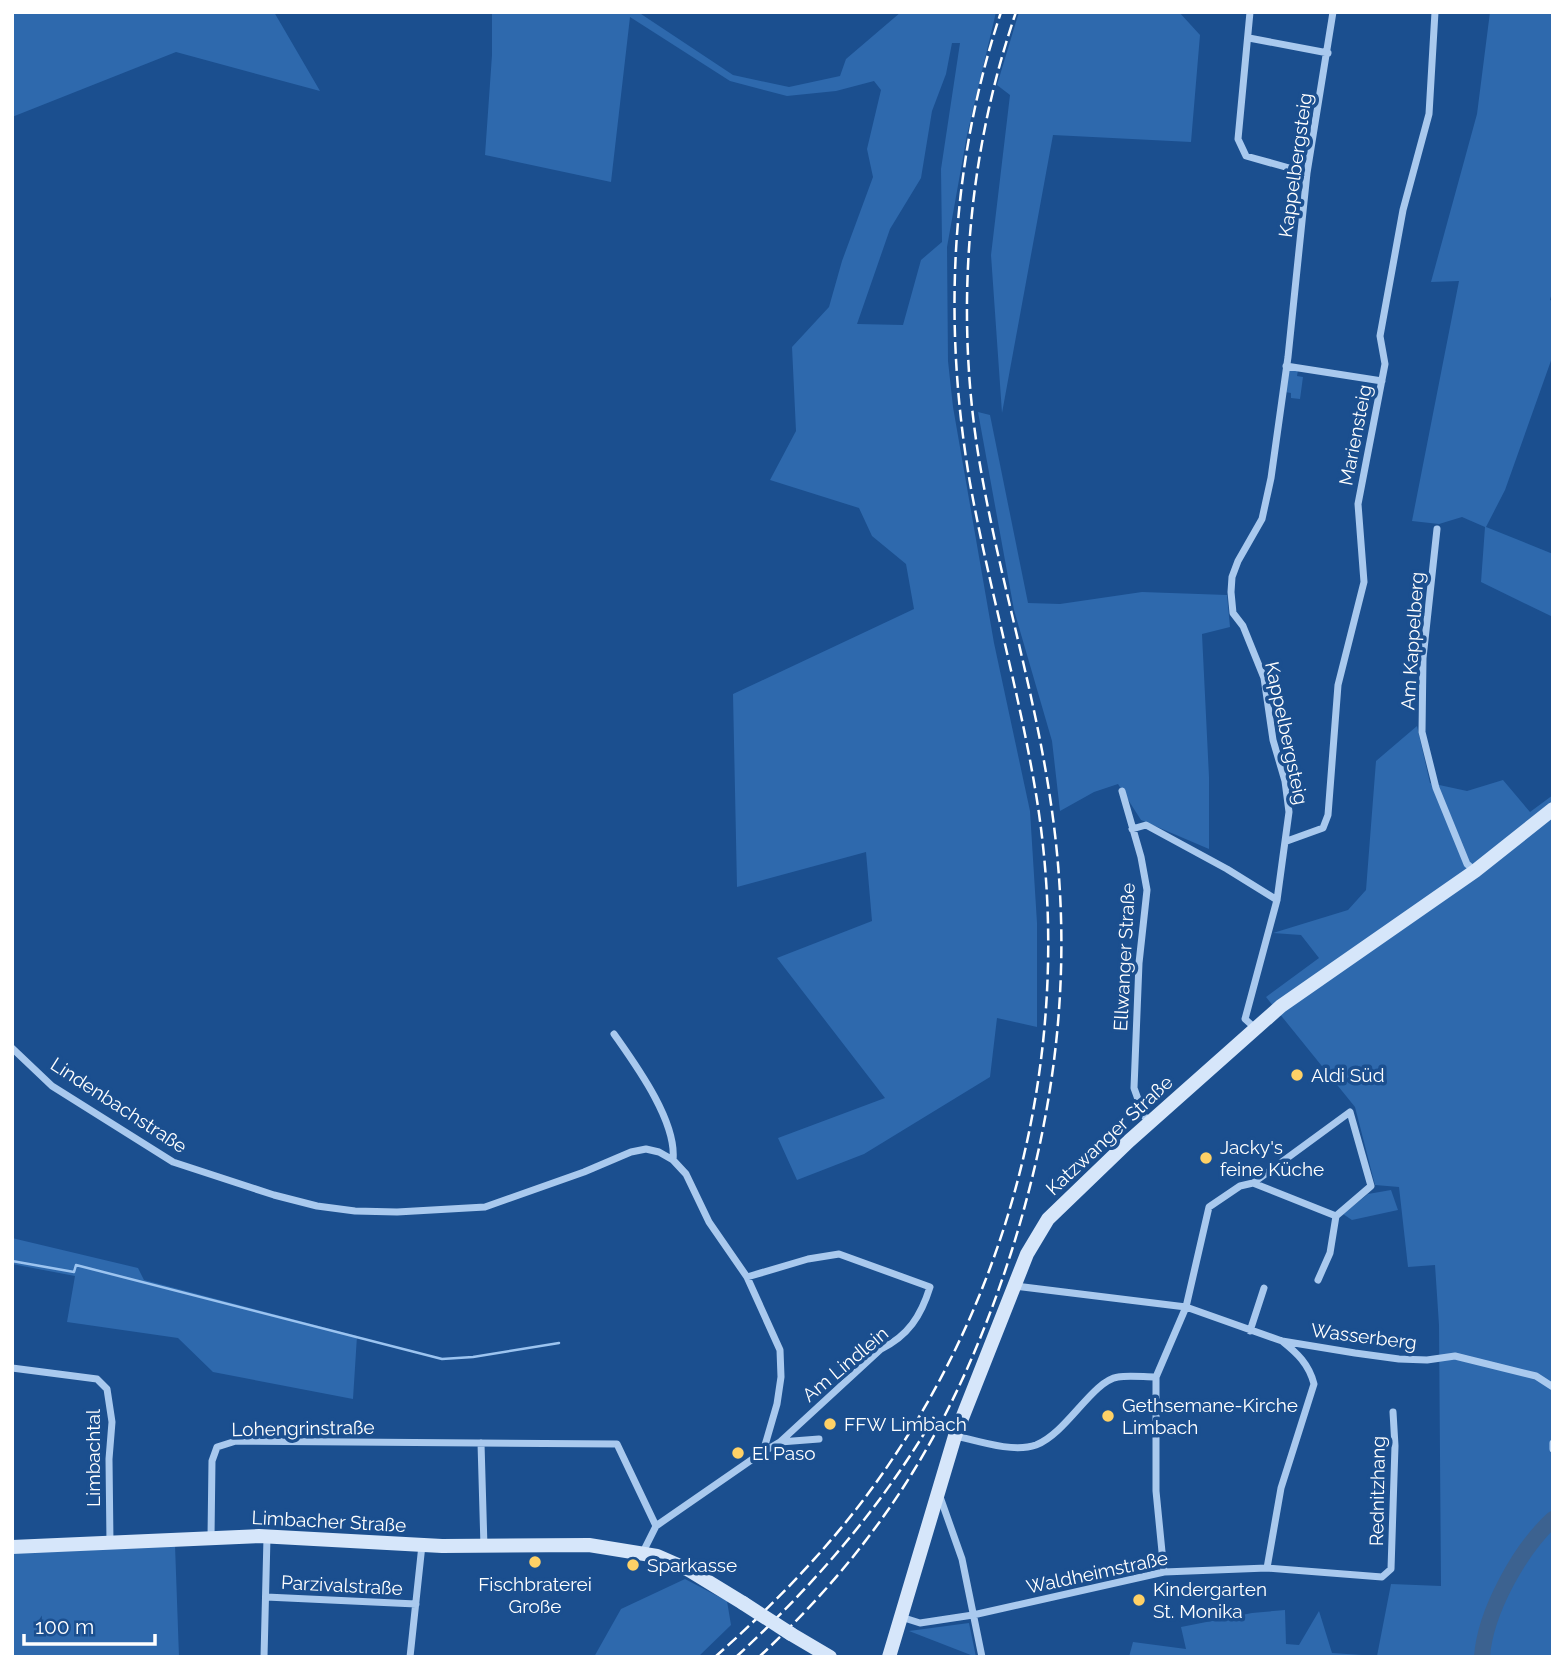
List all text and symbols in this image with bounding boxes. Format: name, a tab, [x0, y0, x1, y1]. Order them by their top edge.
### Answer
street label: Kappelbergsteig	[1274, 91, 1316, 239]
street label: Mariensteig	[1334, 383, 1376, 487]
street label: Am Kappelberg	[1396, 571, 1428, 711]
street label: Kappelbergsteig	[1261, 659, 1313, 807]
street label: Ellwanger Straße	[1109, 882, 1139, 1032]
street label: Lindenbachstraße	[47, 1053, 191, 1157]
place label: Aldi Süd	[1311, 1064, 1384, 1086]
marker: Aldi Süd	[1289, 1067, 1305, 1083]
street label: Katzwanger Straße	[1041, 1071, 1177, 1199]
place label: Jacky's feine Küche	[1220, 1136, 1324, 1180]
marker: Jacky's feine Küche	[1198, 1150, 1214, 1166]
street label: Wasserberg	[1310, 1319, 1418, 1353]
street label: Am Lindlein	[798, 1322, 892, 1406]
place label: Gethsemane-Kirche Limbach	[1122, 1394, 1298, 1438]
street label: Limbachtal	[82, 1408, 104, 1507]
marker: Gethsemane-Kirche Limbach	[1100, 1408, 1116, 1424]
place label: FFW Limbach	[844, 1413, 967, 1435]
street label: Lohengrinstraße	[231, 1416, 375, 1440]
marker: FFW Limbach	[822, 1416, 838, 1432]
street label: Rednitzhang	[1365, 1436, 1389, 1546]
place label: El Paso	[752, 1442, 816, 1464]
marker: El Paso	[730, 1445, 746, 1461]
street label: Limbacher Straße	[251, 1506, 407, 1536]
street label: Waldheimstraße	[1024, 1546, 1170, 1598]
marker: Fischbraterei Große	[527, 1554, 543, 1570]
place label: Sparkasse	[647, 1554, 737, 1576]
marker: Sparkasse	[625, 1557, 641, 1573]
street label: Parzivalstraße	[281, 1571, 403, 1599]
place label: Fischbraterei Große	[478, 1573, 592, 1617]
place label: Kindergarten St. Monika	[1153, 1578, 1267, 1622]
marker: Kindergarten St. Monika	[1131, 1592, 1147, 1608]
scale bar	[24, 1602, 156, 1646]
text: 100 m	[35, 1614, 94, 1639]

